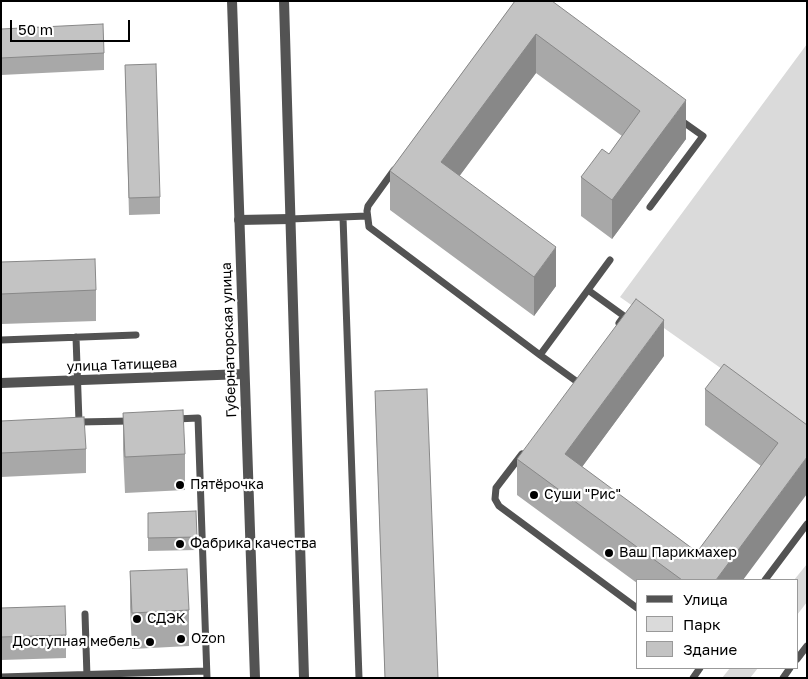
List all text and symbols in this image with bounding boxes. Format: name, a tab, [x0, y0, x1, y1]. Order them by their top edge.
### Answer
scale bar	[12, 10, 132, 42]
text: 50 m	[18, 20, 53, 38]
street label: Губернаторская улица	[218, 262, 240, 418]
street label: улица Татищева	[66, 355, 178, 375]
place label: Пятёрочка	[190, 477, 264, 493]
marker: Пятёрочка	[174, 479, 186, 491]
place label: Суши "Рис"	[544, 487, 621, 503]
marker: Суши "Рис"	[528, 489, 540, 501]
place label: Фабрика качества	[190, 536, 317, 552]
marker: Фабрика качества	[174, 538, 186, 550]
place label: Ваш Парикмахер	[619, 545, 737, 561]
marker: Ваш Парикмахер	[603, 547, 615, 559]
legend	[636, 579, 798, 669]
text: Улица	[683, 590, 728, 608]
place label: СДЭК	[147, 611, 185, 627]
marker: СДЭК	[131, 613, 143, 625]
text: Парк	[683, 615, 721, 633]
place label: Ozon	[191, 631, 225, 647]
marker: Ozon	[175, 633, 187, 645]
place label: Доступная мебель	[13, 634, 140, 650]
marker: Доступная мебель	[144, 636, 156, 648]
text: Здание	[683, 640, 737, 658]

